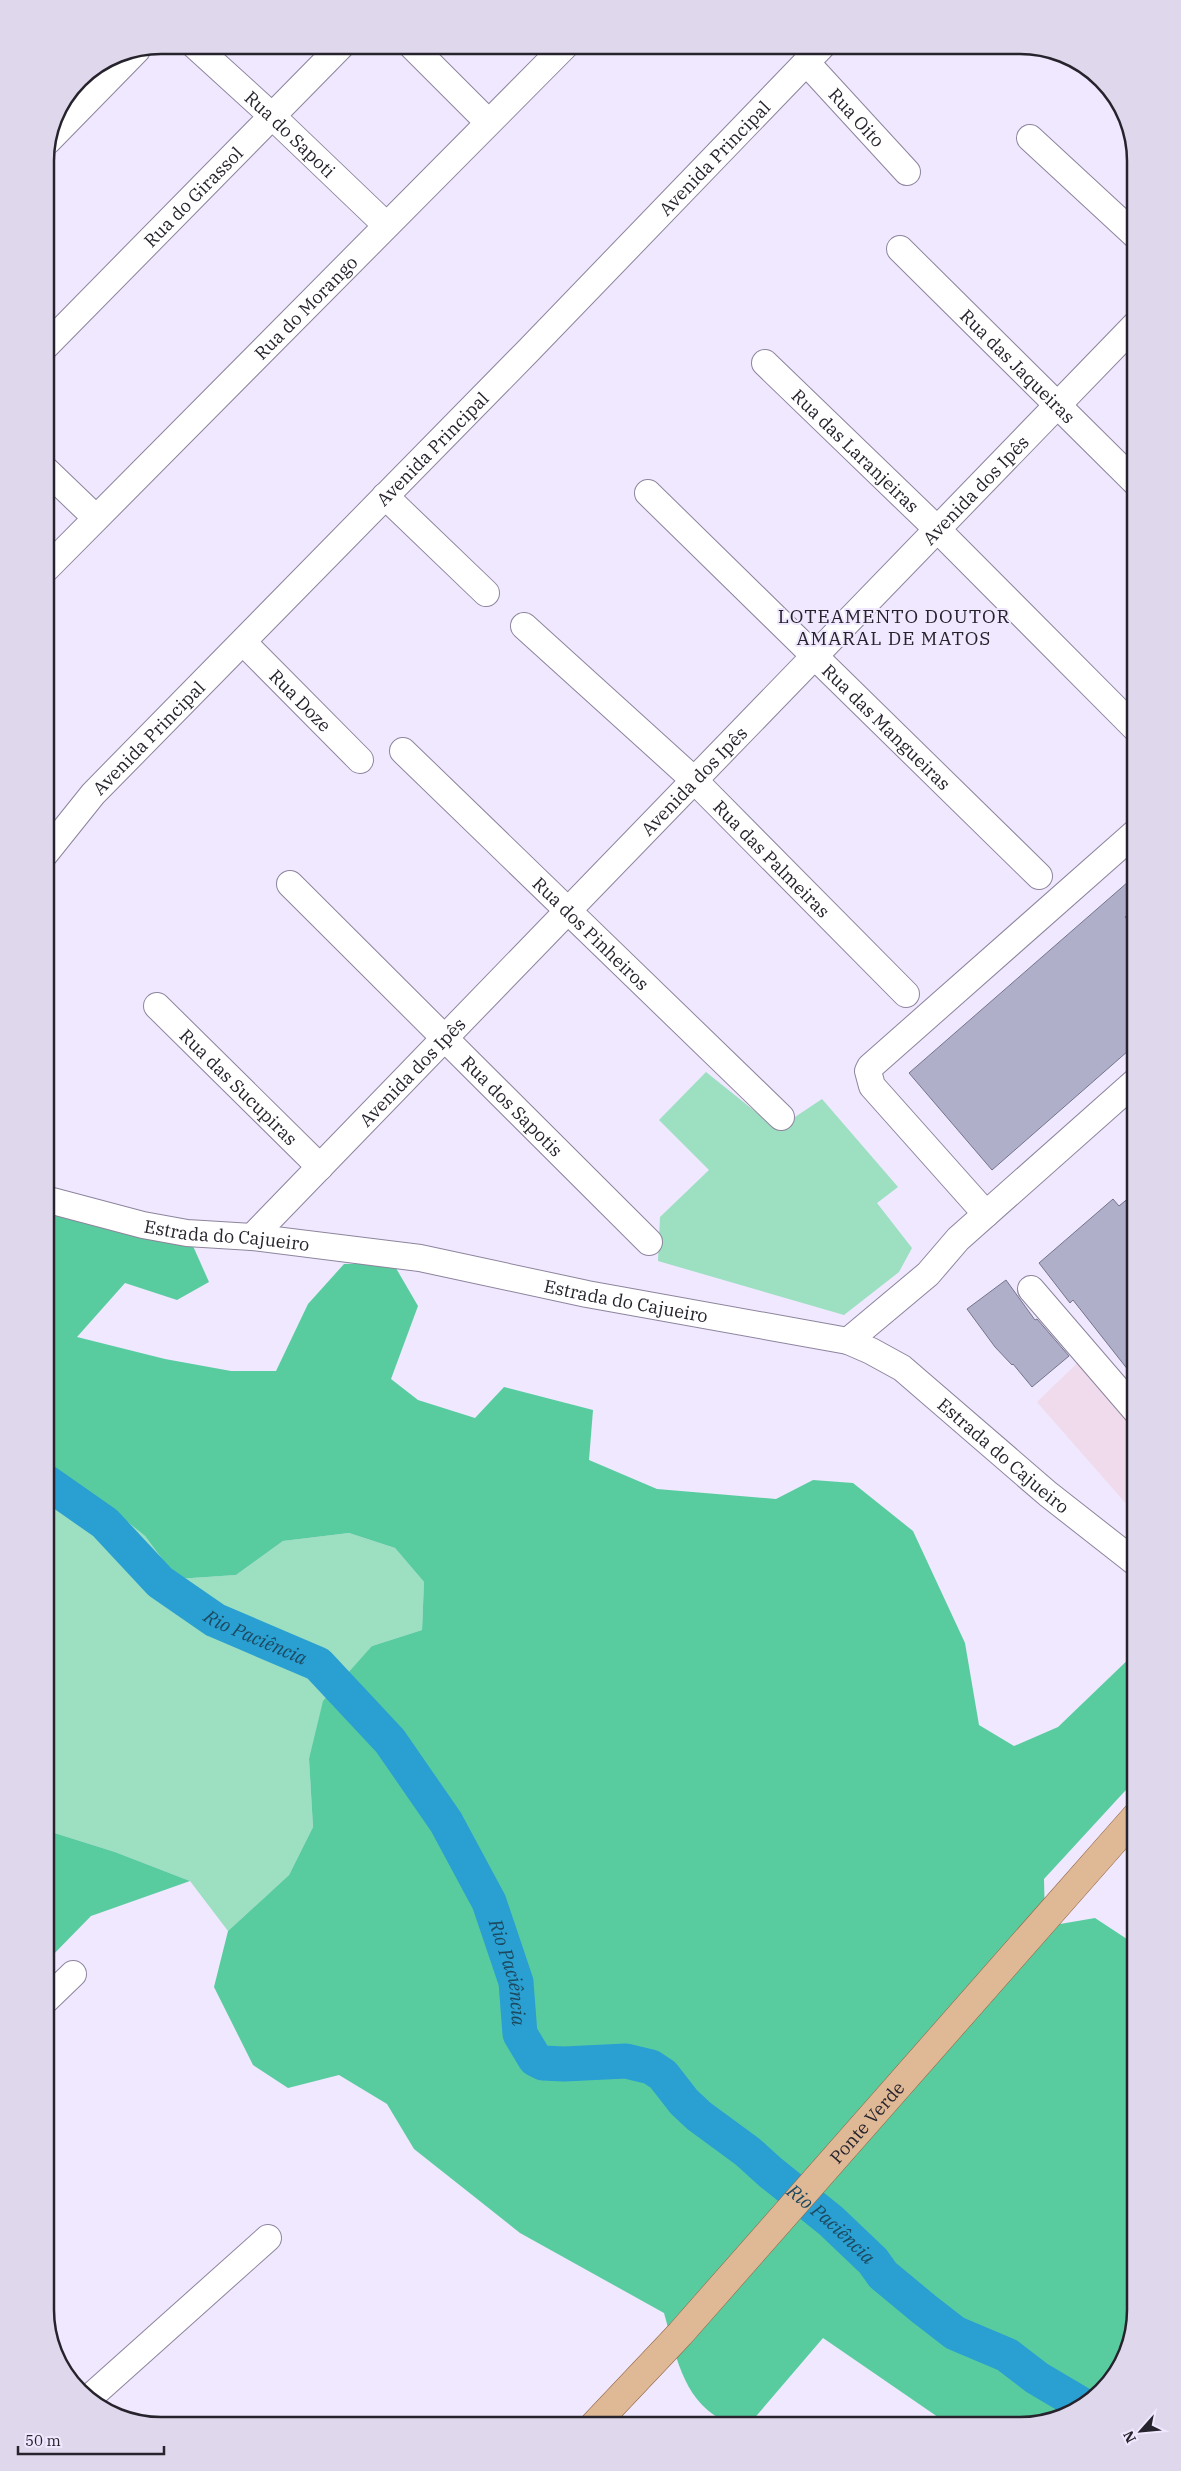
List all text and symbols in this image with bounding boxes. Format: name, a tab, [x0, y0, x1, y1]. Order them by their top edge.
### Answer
street label: Rua Oito	[824, 83, 890, 152]
street label: Rua do Sapoti	[240, 85, 341, 182]
street label: Avenida Principal	[654, 96, 775, 220]
street label: Rua do Girassol	[138, 141, 247, 252]
street label: Rua do Morango	[249, 250, 362, 364]
street label: Rua das Jaqueiras	[956, 304, 1080, 428]
street label: Rua das Laranjeiras	[787, 384, 924, 517]
street label: Avenida Principal	[371, 387, 493, 510]
street label: Avenida dos Ipês	[917, 430, 1033, 549]
district label: LOTEAMENTO DOUTOR AMARAL DE MATOS	[778, 604, 1010, 650]
street label: Rua das Mangueiras	[818, 659, 956, 795]
street label: Rua Doze	[265, 664, 337, 736]
street label: Avenida Principal	[87, 676, 210, 799]
street label: Avenida dos Ipês	[636, 721, 752, 840]
street label: Rua das Palmeiras	[709, 795, 835, 922]
street label: Rua dos Pinheiros	[528, 872, 654, 995]
street label: Avenida dos Ipês	[354, 1012, 470, 1131]
street label: Rua das Sucupiras	[175, 1024, 303, 1150]
street label: Rua dos Sapotis	[457, 1050, 568, 1161]
street label: Estrada do Cajueiro	[142, 1214, 311, 1256]
street label: Estrada do Cajueiro	[542, 1274, 710, 1327]
street label: Estrada do Cajueiro	[933, 1393, 1074, 1518]
water label: Rio Paciência	[199, 1604, 311, 1670]
water label: Rio Paciência	[483, 1915, 531, 2027]
street label: Ponte Verde	[824, 2076, 909, 2168]
water label: Rio Paciência	[782, 2178, 881, 2269]
north arrow	[1116, 2406, 1166, 2456]
scale bar	[18, 2424, 164, 2456]
text: N	[1119, 2428, 1140, 2446]
text: 50 m	[25, 2431, 61, 2450]

